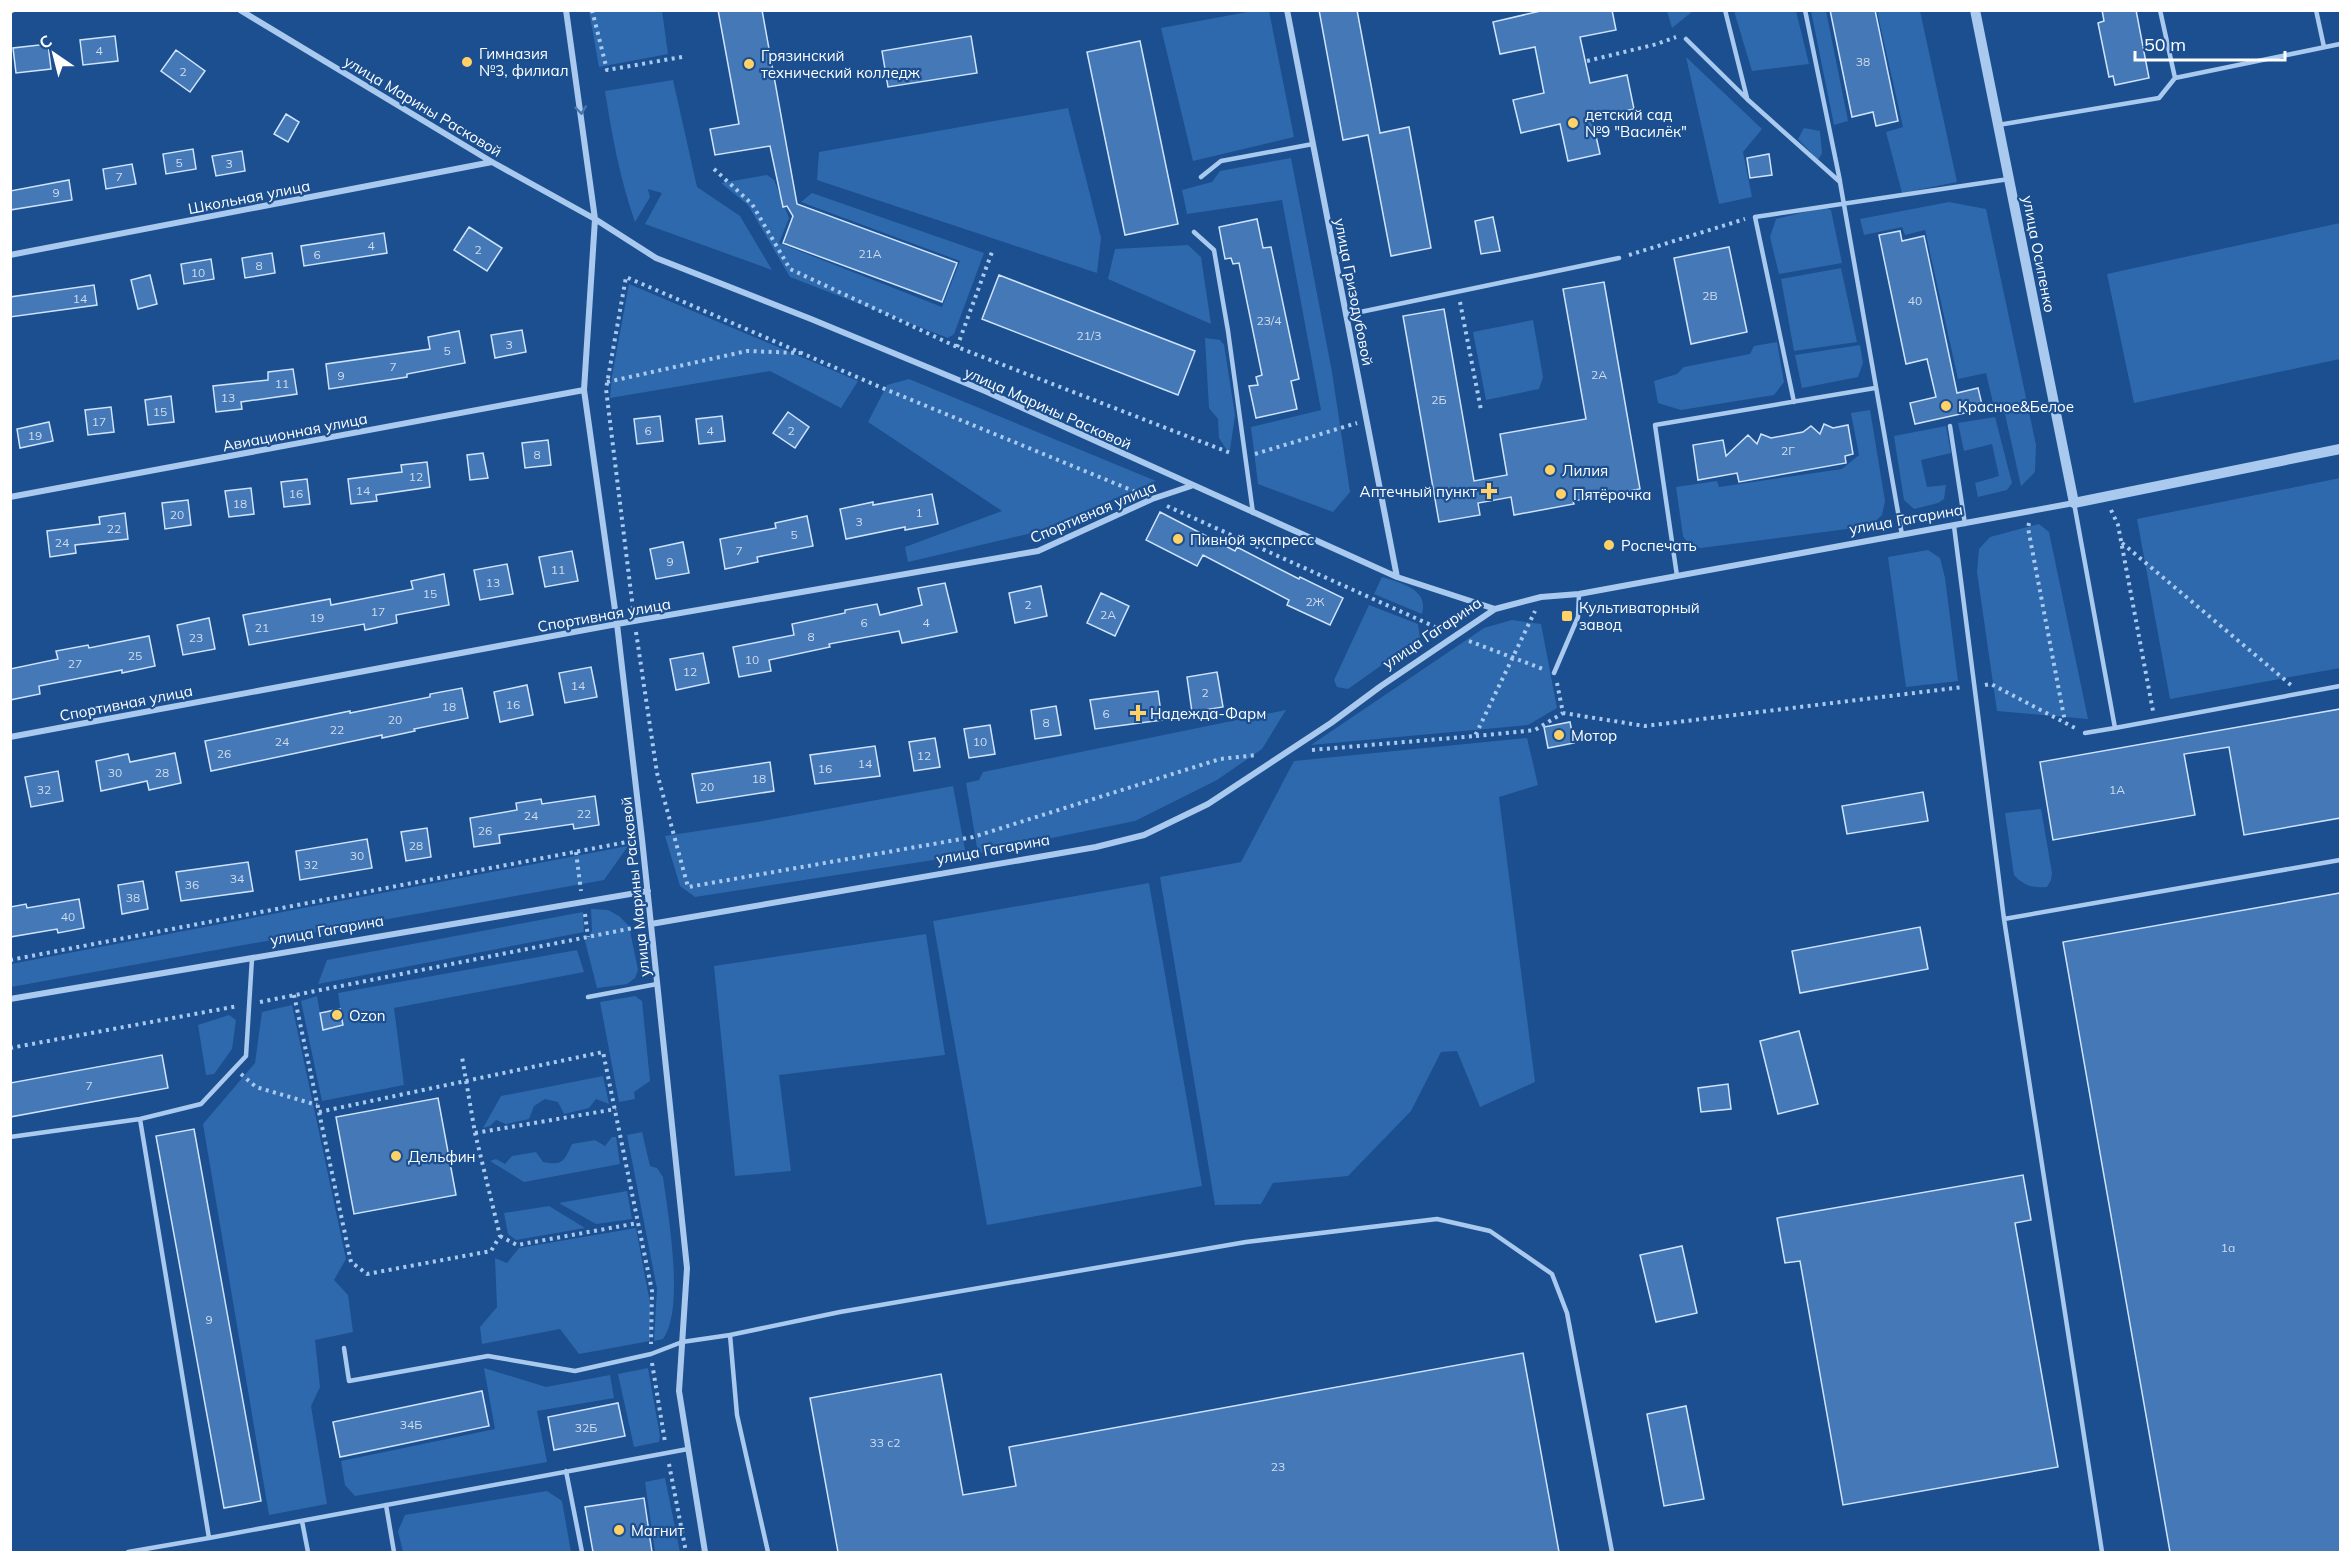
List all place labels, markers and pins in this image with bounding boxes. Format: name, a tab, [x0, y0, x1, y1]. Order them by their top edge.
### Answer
place label: Гимназия №3, филиал	[479, 44, 569, 80]
place label: Грязинский технический колледж	[761, 46, 921, 82]
marker: Гимназия №3, филиал	[460, 55, 474, 69]
marker: Грязинский технический колледж	[742, 57, 756, 71]
place label: детский сад №9 "Василёк"	[1585, 105, 1687, 141]
marker: детский сад №9 "Василёк"	[1566, 116, 1580, 130]
place label: Красное&Белое	[1958, 397, 2074, 416]
marker: Красное&Белое	[1939, 399, 1953, 413]
place label: Лилия	[1562, 461, 1608, 480]
marker: Лилия	[1543, 463, 1557, 477]
place label: Аптечный пункт	[1360, 482, 1477, 501]
marker: Аптечный пункт	[1482, 484, 1496, 498]
place label: Пятёрочка	[1573, 485, 1651, 504]
marker: Пятёрочка	[1554, 487, 1568, 501]
place label: Пивной экспресс	[1190, 530, 1314, 549]
marker: Пивной экспресс	[1171, 532, 1185, 546]
place label: Роспечать	[1621, 536, 1697, 555]
marker: Роспечать	[1602, 538, 1616, 552]
place label: Культиваторный завод	[1579, 598, 1700, 634]
marker: Культиваторный завод	[1560, 609, 1574, 623]
place label: Надежда-Фарм	[1150, 704, 1266, 723]
marker: Надежда-Фарм	[1131, 706, 1145, 720]
place label: Мотор	[1571, 726, 1617, 745]
marker: Мотор	[1552, 728, 1566, 742]
place label: Ozon	[349, 1006, 386, 1025]
marker: Ozon	[330, 1008, 344, 1022]
place label: Дельфин	[408, 1147, 476, 1166]
marker: Дельфин	[389, 1149, 403, 1163]
place label: Магнит	[631, 1521, 685, 1540]
marker: Магнит	[612, 1523, 626, 1537]

